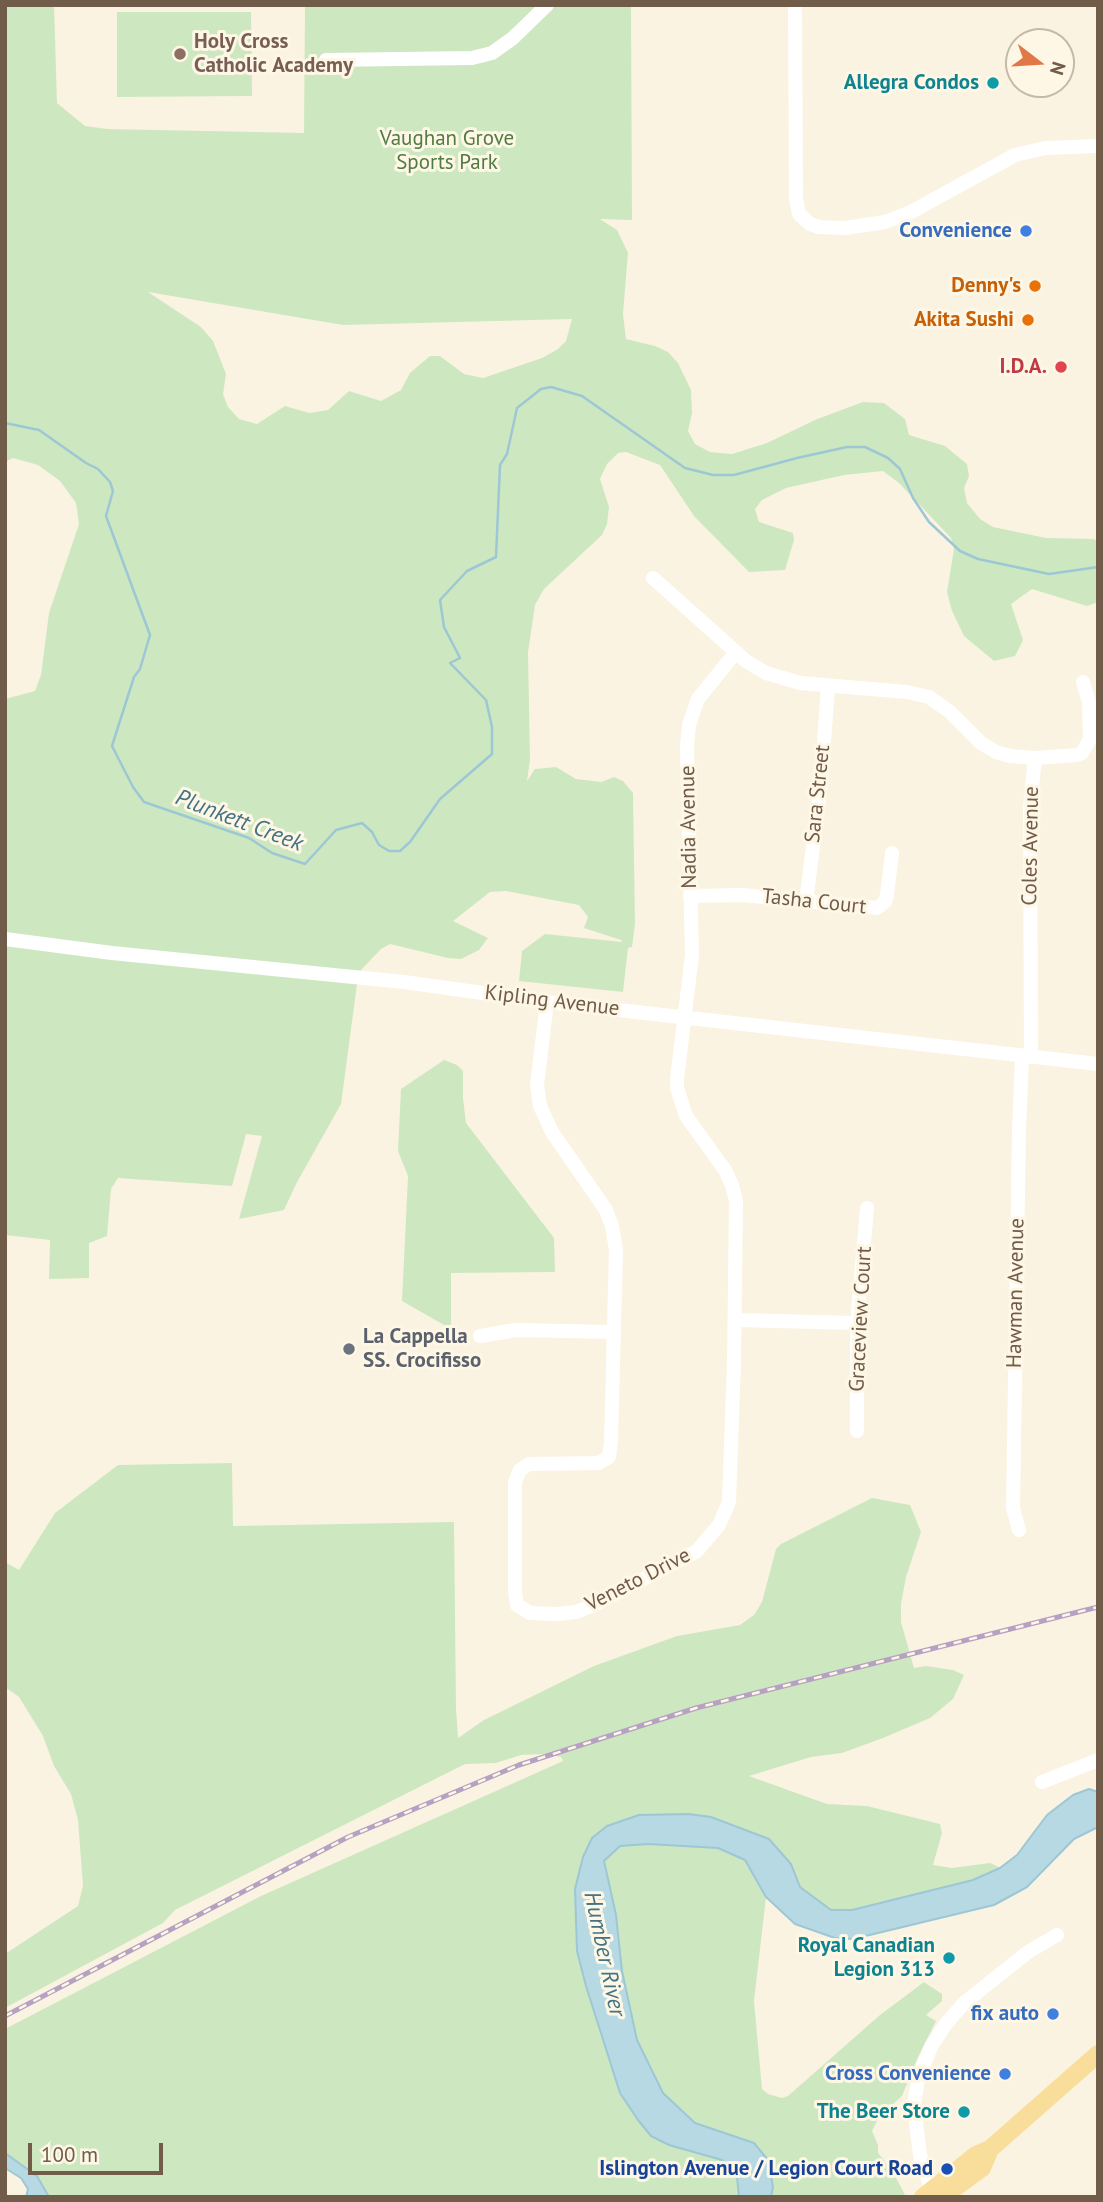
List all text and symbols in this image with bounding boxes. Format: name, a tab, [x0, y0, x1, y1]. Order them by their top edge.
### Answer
north arrow	[1005, 28, 1075, 98]
place label: Holy Cross Catholic Academy	[194, 29, 353, 79]
marker: Holy Cross Catholic Academy	[172, 46, 188, 62]
text: N	[1045, 59, 1071, 78]
place label: Allegra Condos	[844, 70, 979, 96]
marker: Allegra Condos	[985, 75, 1001, 91]
park label: Vaughan Grove Sports Park	[380, 126, 514, 176]
place label: Convenience	[899, 218, 1012, 244]
marker: Convenience	[1018, 223, 1034, 239]
place label: Denny's	[951, 273, 1021, 299]
marker: Denny's	[1027, 278, 1043, 294]
place label: Akita Sushi	[914, 307, 1014, 333]
marker: Akita Sushi	[1020, 312, 1036, 328]
place label: I.D.A.	[1000, 354, 1047, 380]
marker: I.D.A.	[1053, 359, 1069, 375]
street label: Sara Street	[800, 744, 836, 844]
street label: Nadia Avenue	[675, 765, 703, 889]
water label: Plunkett Creek	[171, 784, 307, 858]
street label: Coles Avenue	[1017, 786, 1045, 906]
street label: Tasha Court	[761, 884, 867, 920]
street label: Kipling Avenue	[483, 980, 621, 1022]
street label: Hawman Avenue	[1002, 1218, 1030, 1368]
street label: Graceview Court	[845, 1246, 877, 1392]
place label: La Cappella SS. Crocifisso	[363, 1324, 481, 1374]
marker: La Cappella SS. Crocifisso	[341, 1341, 357, 1357]
street label: Veneto Drive	[581, 1543, 695, 1617]
water label: Humber River	[577, 1889, 631, 2019]
place label: Royal Canadian Legion 313	[798, 1933, 935, 1983]
marker: Royal Canadian Legion 313	[941, 1950, 957, 1966]
place label: fix auto	[971, 2001, 1039, 2027]
marker: fix auto	[1045, 2006, 1061, 2022]
place label: Cross Convenience	[825, 2061, 991, 2087]
marker: Cross Convenience	[997, 2066, 1013, 2082]
place label: The Beer Store	[817, 2099, 950, 2125]
marker: The Beer Store	[956, 2104, 972, 2120]
scale bar	[32, 2128, 166, 2172]
text: 100 m	[41, 2141, 98, 2168]
place label: Islington Avenue / Legion Court Road	[599, 2156, 933, 2182]
marker: Islington Avenue / Legion Court Road	[939, 2161, 955, 2177]

